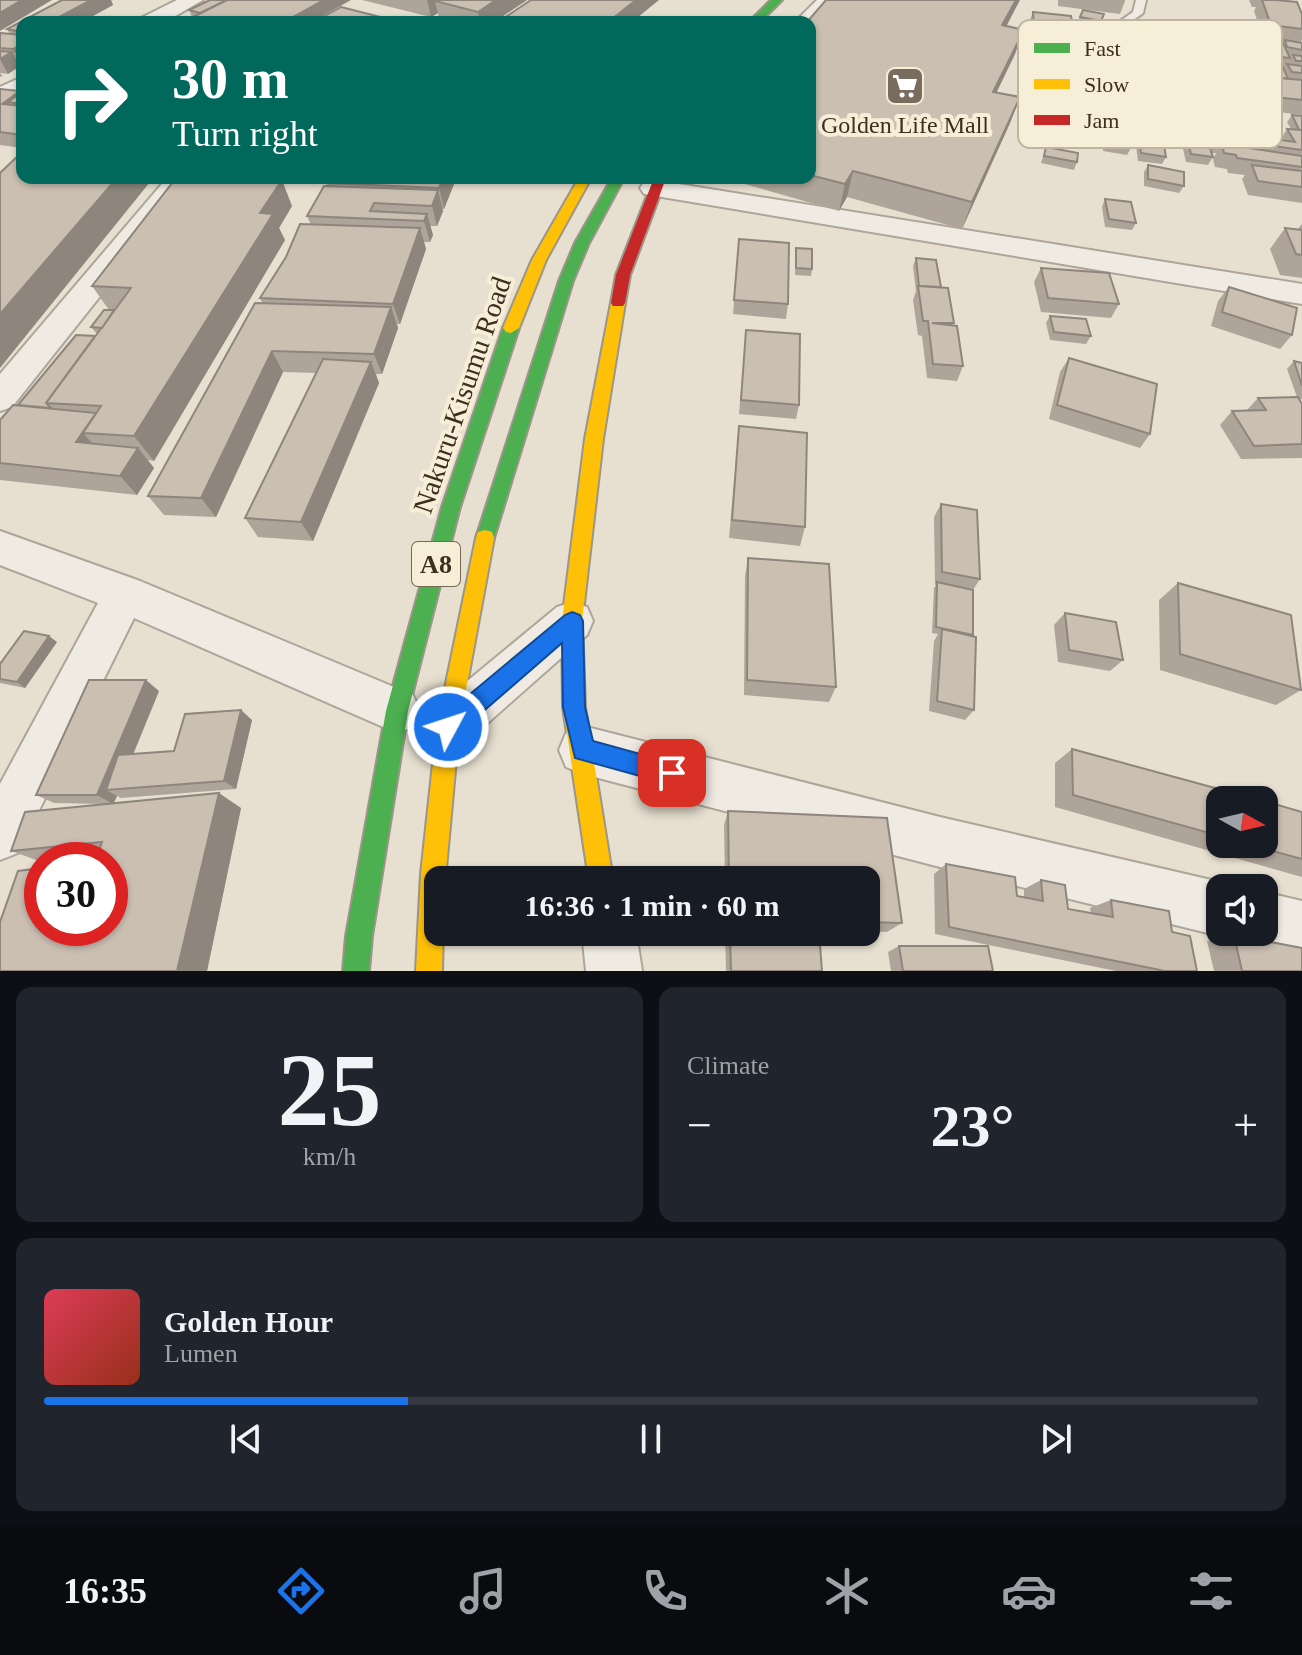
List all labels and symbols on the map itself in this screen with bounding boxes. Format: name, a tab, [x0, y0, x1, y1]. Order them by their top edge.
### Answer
legend	[1018, 20, 1282, 148]
text: Fast	[1084, 36, 1121, 61]
supermarket icon: Golden Life Mall	[884, 65, 926, 107]
text: Slow	[1084, 72, 1129, 97]
text: Jam	[1084, 108, 1119, 133]
place label: Golden Life Mall	[821, 112, 989, 138]
street label: Nakuru-Kisumu Road	[407, 273, 517, 517]
road number: A8	[412, 542, 460, 586]
position arrow	[406, 685, 490, 769]
pin	[638, 739, 706, 807]
north arrow	[1206, 786, 1278, 858]
speed limit sign: 30	[24, 842, 128, 946]

